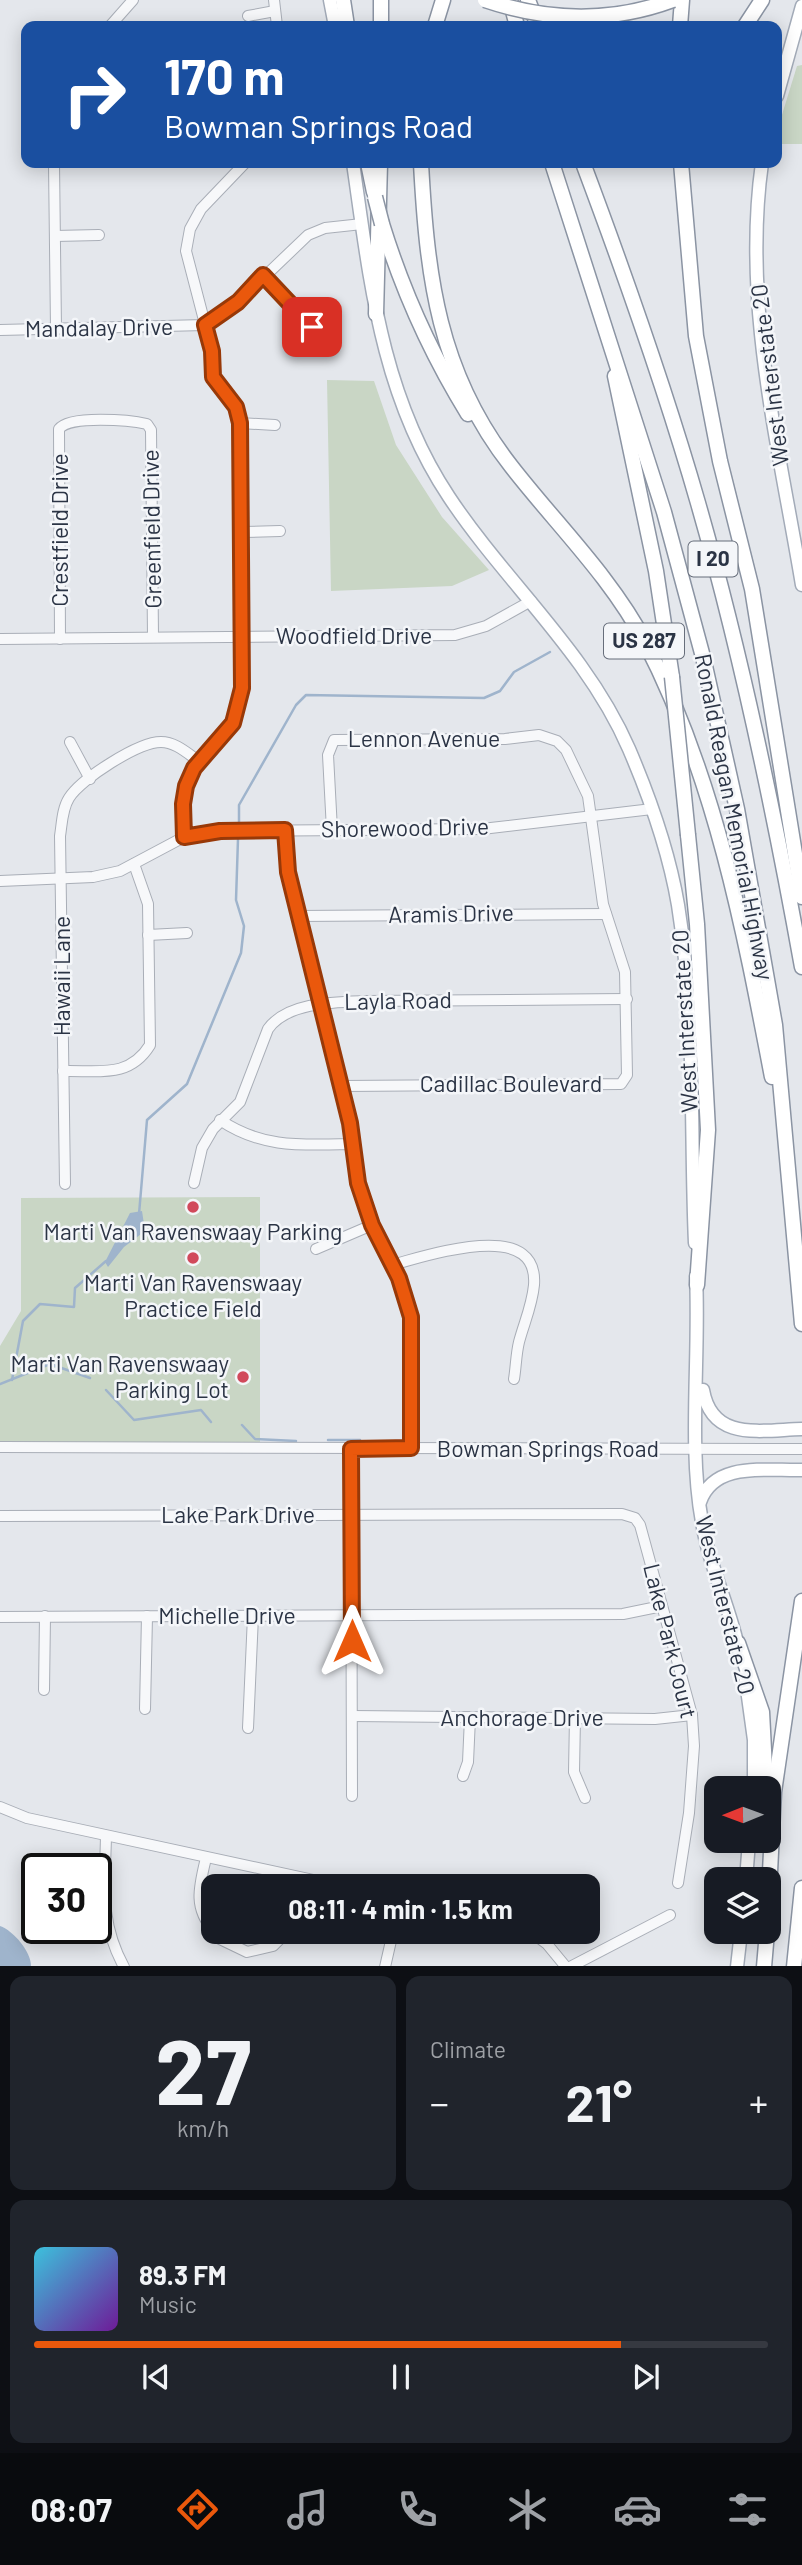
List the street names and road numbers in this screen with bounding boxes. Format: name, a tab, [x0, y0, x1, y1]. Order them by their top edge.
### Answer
street label: West Interstate 20	[744, 282, 794, 468]
street label: Mandalay Drive	[25, 312, 173, 342]
street label: Greenfield Drive	[136, 449, 166, 609]
street label: Crestfield Drive	[45, 453, 73, 607]
road number: I 20	[688, 542, 738, 576]
street label: Woodfield Drive	[276, 621, 432, 649]
road number: US 287	[604, 624, 684, 658]
street label: Ronald Reagan Memorial Highway	[690, 651, 780, 983]
street label: Lennon Avenue	[348, 724, 500, 752]
street label: Shorewood Drive	[321, 812, 489, 842]
street label: Aramis Drive	[388, 898, 514, 928]
street label: Hawaii Lane	[47, 916, 75, 1036]
street label: West Interstate 20	[665, 929, 703, 1113]
street label: Layla Road	[344, 985, 452, 1015]
street label: Cadillac Boulevard	[420, 1069, 602, 1097]
street label: Bowman Springs Road	[437, 1434, 659, 1462]
street label: Lake Park Drive	[161, 1500, 315, 1528]
street label: West Interstate 20	[690, 1512, 762, 1697]
street label: Lake Park Court	[638, 1561, 704, 1721]
street label: Michelle Drive	[158, 1601, 296, 1629]
street label: Anchorage Drive	[440, 1703, 604, 1731]

